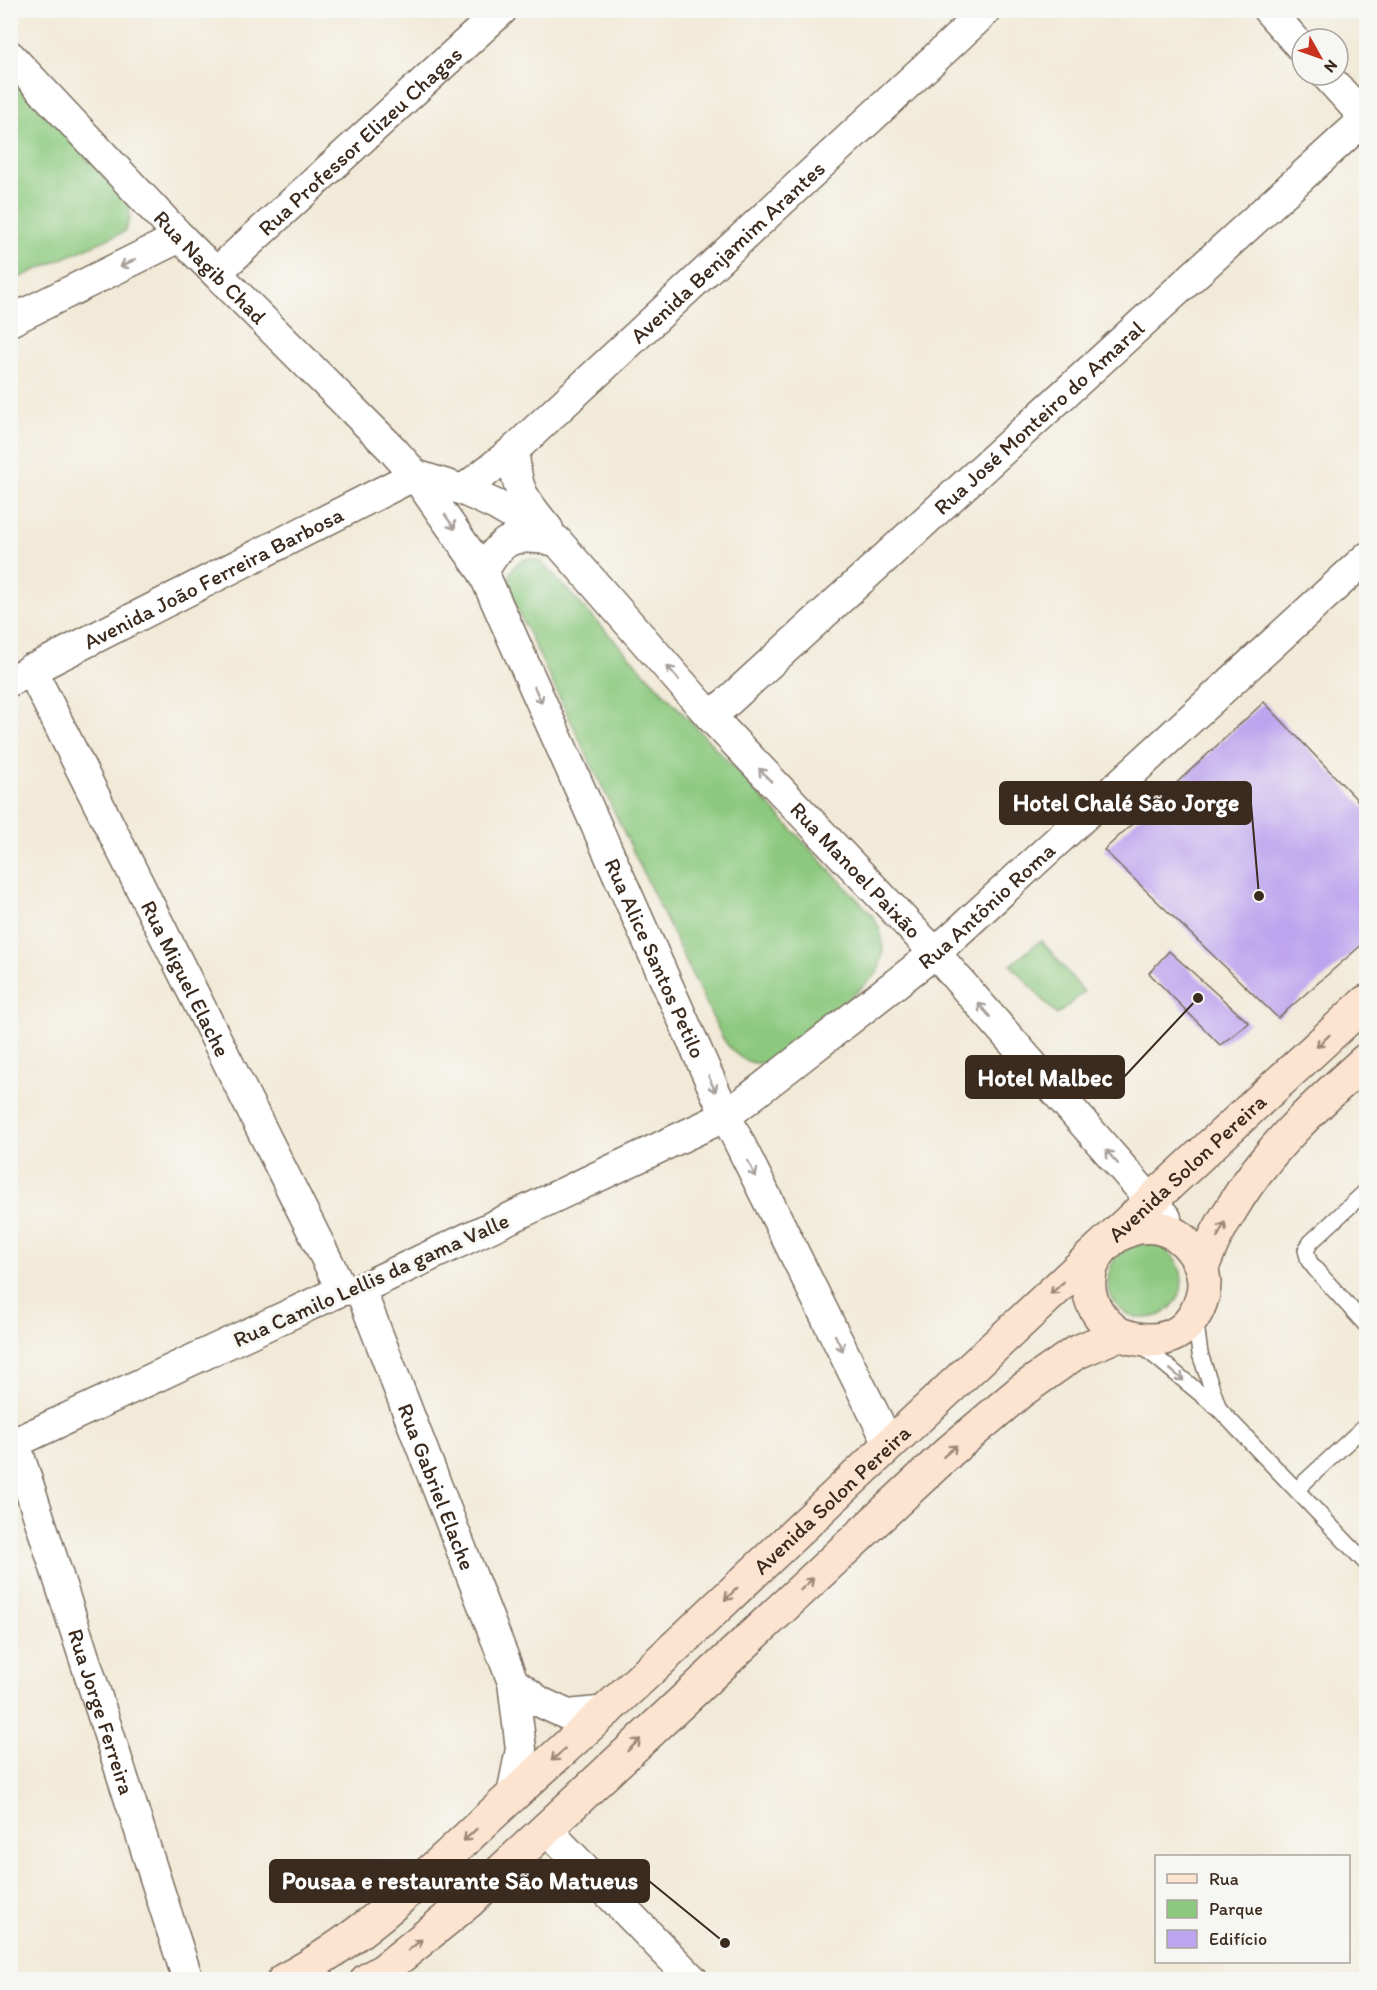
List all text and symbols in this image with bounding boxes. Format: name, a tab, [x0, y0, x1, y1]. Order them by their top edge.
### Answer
north arrow	[1290, 27, 1350, 87]
street label: Rua Professor Elizeu Chagas	[252, 40, 468, 241]
text: N	[1320, 56, 1342, 77]
street label: Avenida Benjamim Arantes	[624, 155, 830, 349]
street label: Rua Nagib Chad	[148, 204, 273, 330]
one-way arrow	[120, 258, 138, 269]
street label: Rua José Monteiro do Amaral	[928, 314, 1149, 520]
street label: Avenida João Ferreira Barbosa	[79, 500, 348, 655]
one-way arrow	[444, 513, 456, 530]
one-way arrow	[666, 665, 679, 681]
one-way arrow	[533, 686, 544, 704]
one-way arrow	[758, 767, 773, 782]
callout: Hotel Chalé São Jorge	[1000, 782, 1251, 824]
text: Hotel Chalé São Jorge	[1013, 788, 1239, 818]
street label: Rua Manoel Paixão	[785, 796, 927, 944]
street label: Rua Antônio Roma	[912, 836, 1061, 975]
street label: Rua Alice Santos Petilo	[599, 854, 712, 1062]
street label: Rua Miguel Elache	[135, 896, 236, 1061]
one-way arrow	[977, 1003, 991, 1018]
one-way arrow	[1316, 1034, 1331, 1049]
callout: Hotel Malbec	[966, 1056, 1124, 1098]
text: Hotel Malbec	[978, 1063, 1113, 1092]
one-way arrow	[706, 1075, 718, 1093]
street label: Avenida Solon Pereira	[1102, 1087, 1272, 1248]
one-way arrow	[1105, 1149, 1118, 1165]
one-way arrow	[747, 1159, 758, 1177]
street label: Rua Camilo Lellis da gama Valle	[229, 1207, 513, 1353]
one-way arrow	[1216, 1221, 1227, 1239]
one-way arrow	[1049, 1281, 1064, 1295]
one-way arrow	[833, 1334, 845, 1352]
one-way arrow	[1169, 1368, 1185, 1381]
street label: Rua Gabriel Elache	[392, 1399, 482, 1574]
street label: Avenida Solon Pereira	[747, 1418, 916, 1580]
one-way arrow	[942, 1444, 957, 1458]
one-way arrow	[800, 1576, 815, 1591]
one-way arrow	[724, 1587, 739, 1601]
street label: Rua Jorge Ferreira	[62, 1625, 141, 1798]
one-way arrow	[626, 1738, 641, 1752]
one-way arrow	[550, 1748, 565, 1762]
one-way arrow	[462, 1828, 477, 1842]
legend	[1155, 1855, 1350, 1963]
callout: Pousaa e restaurante São Matueus	[270, 1860, 649, 1902]
text: Pousaa e restaurante São Matueus	[282, 1866, 639, 1895]
text: Rua	[1209, 1868, 1239, 1890]
text: Parque	[1209, 1898, 1263, 1920]
text: Edifício	[1209, 1928, 1267, 1950]
one-way arrow	[406, 1939, 422, 1952]

